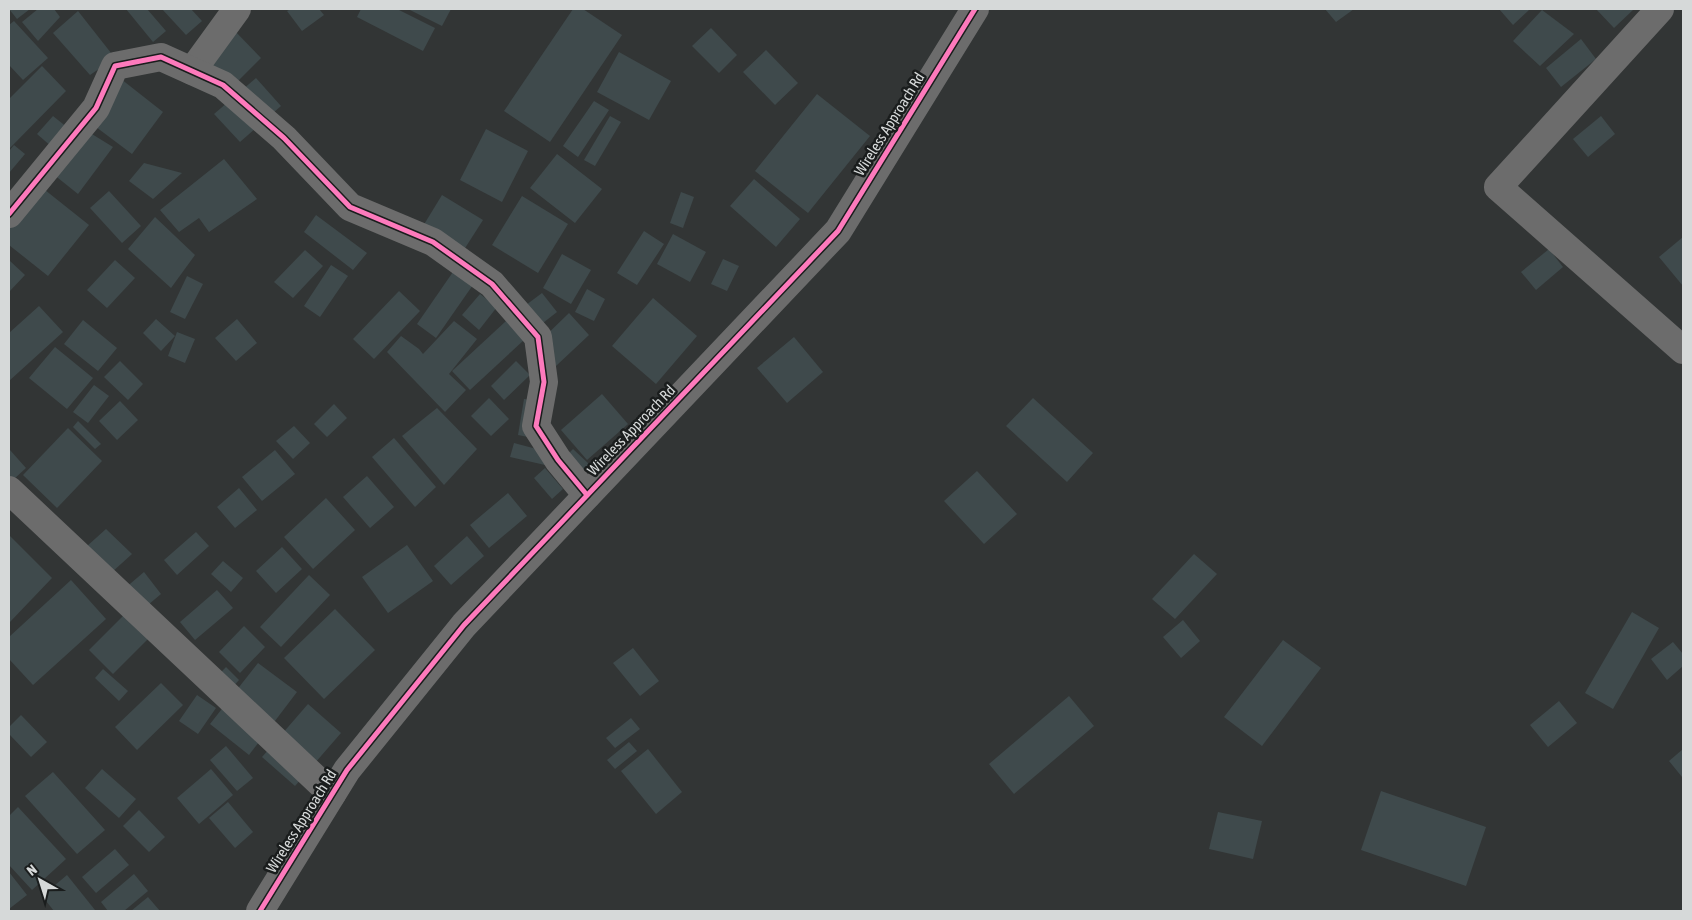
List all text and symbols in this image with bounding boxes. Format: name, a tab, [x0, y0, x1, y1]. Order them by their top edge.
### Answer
street label: Wireless Approach Rd	[850, 69, 928, 179]
street label: Wireless Approach Rd	[584, 382, 678, 478]
street label: Wireless Approach Rd	[262, 766, 340, 876]
north arrow	[15, 855, 65, 905]
text: N	[24, 861, 40, 879]

